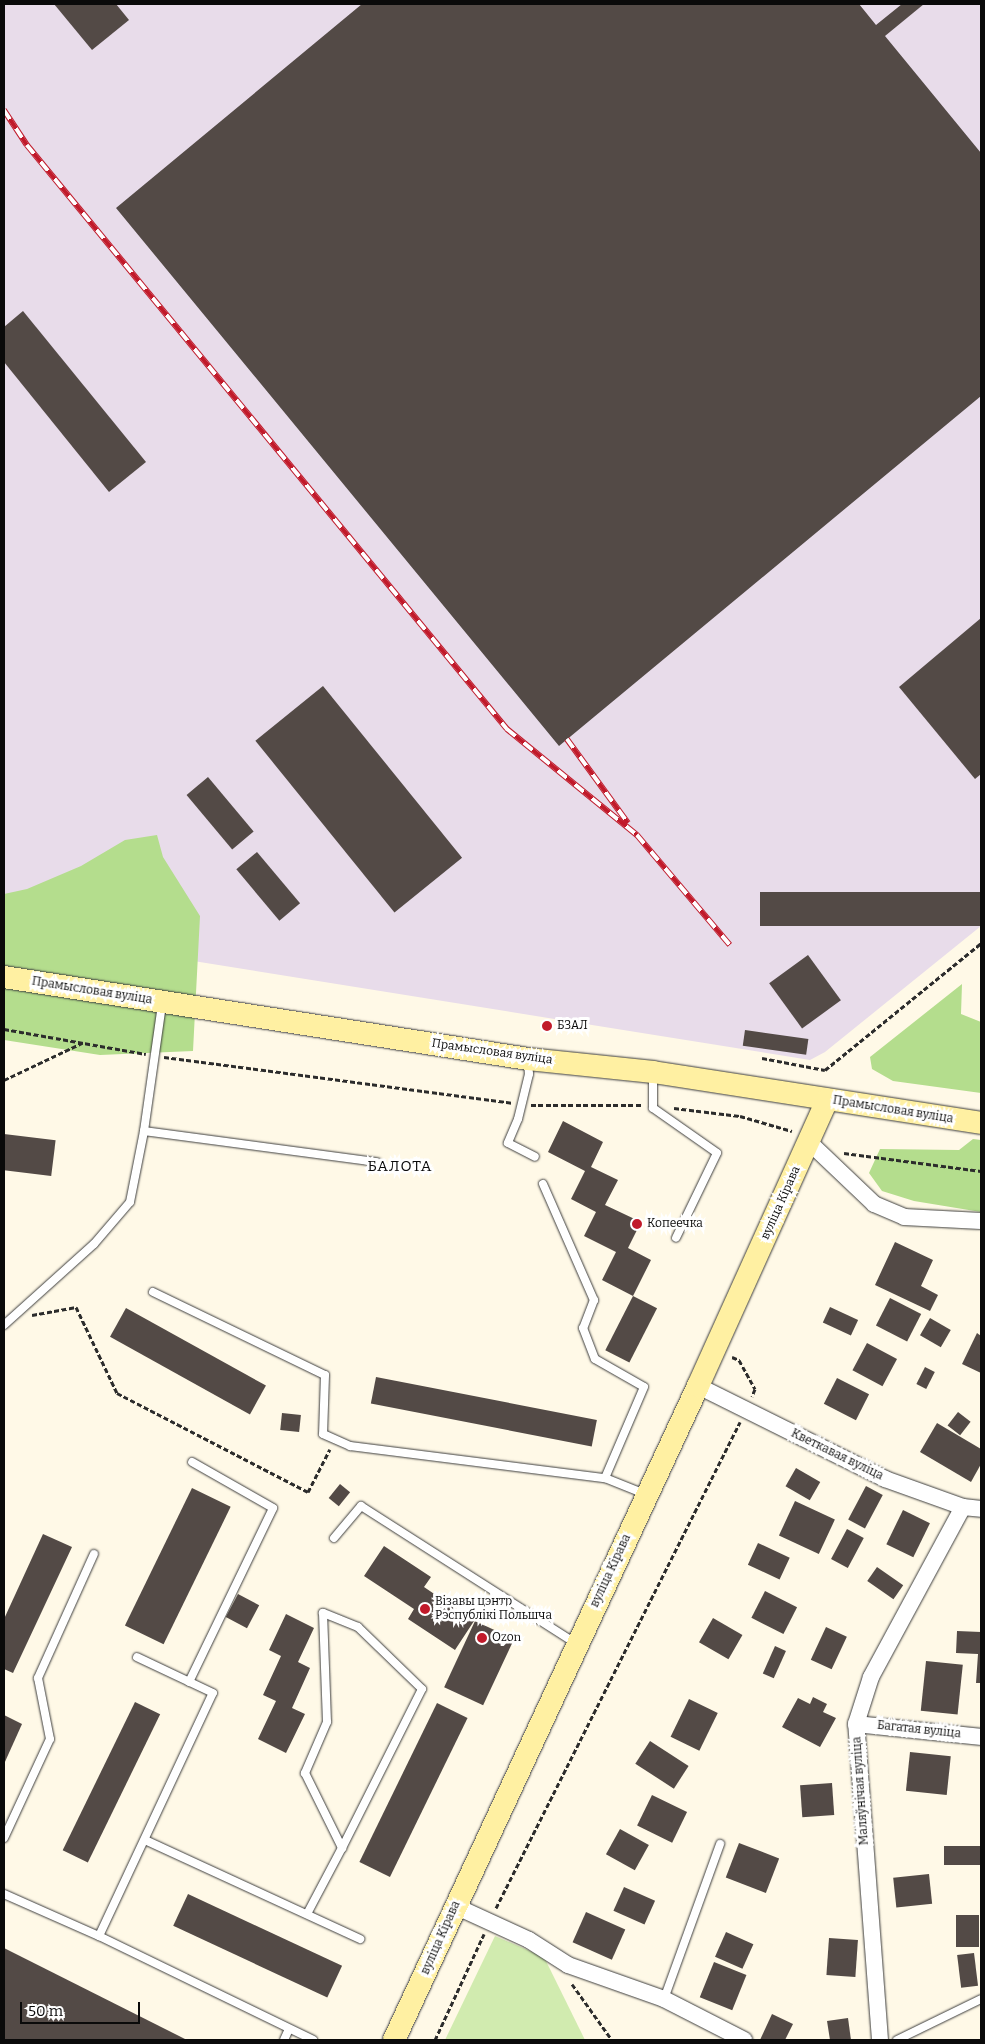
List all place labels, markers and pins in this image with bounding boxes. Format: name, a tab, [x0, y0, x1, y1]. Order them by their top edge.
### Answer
place label: БЗАЛ	[557, 1019, 588, 1033]
marker: БЗАЛ	[541, 1020, 553, 1032]
place label: Копеечка	[647, 1217, 703, 1231]
marker: Копеечка	[631, 1218, 643, 1230]
place label: Візавы цэнтр Рэспублікі Польшча	[435, 1595, 552, 1623]
marker: Візавы цэнтр Рэспублікі Польшча	[419, 1603, 431, 1615]
place label: Ozon	[492, 1631, 521, 1645]
marker: Ozon	[476, 1632, 488, 1644]

